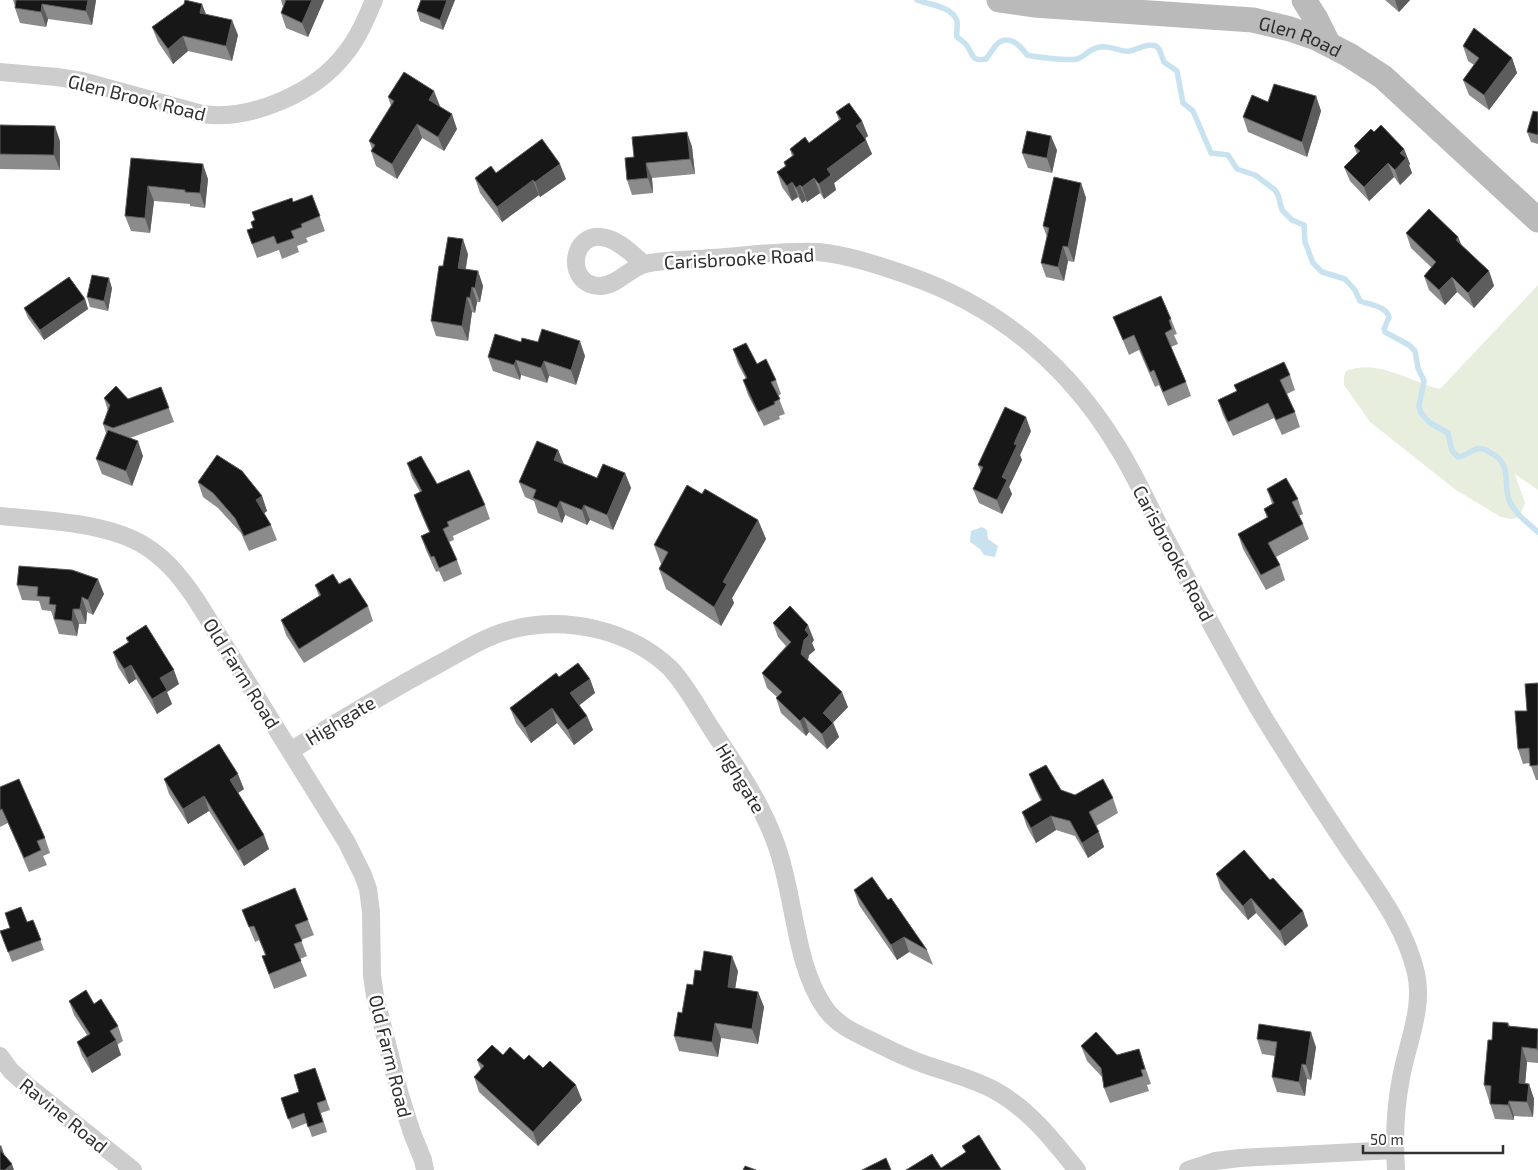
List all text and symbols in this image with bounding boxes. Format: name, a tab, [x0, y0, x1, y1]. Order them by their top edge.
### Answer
street label: Glen Road	[1257, 10, 1346, 61]
street label: Glen Brook Road	[66, 69, 208, 125]
street label: Carisbrooke Road	[663, 243, 815, 273]
street label: Carisbrooke Road	[1128, 481, 1220, 625]
street label: Old Farm Road	[199, 613, 285, 733]
street label: Highgate	[301, 690, 379, 750]
street label: Highgate	[711, 739, 771, 817]
street label: Old Farm Road	[365, 992, 417, 1120]
street label: Ravine Road	[15, 1073, 113, 1157]
scale bar	[1363, 1122, 1503, 1154]
text: 50 m	[1370, 1130, 1404, 1148]

